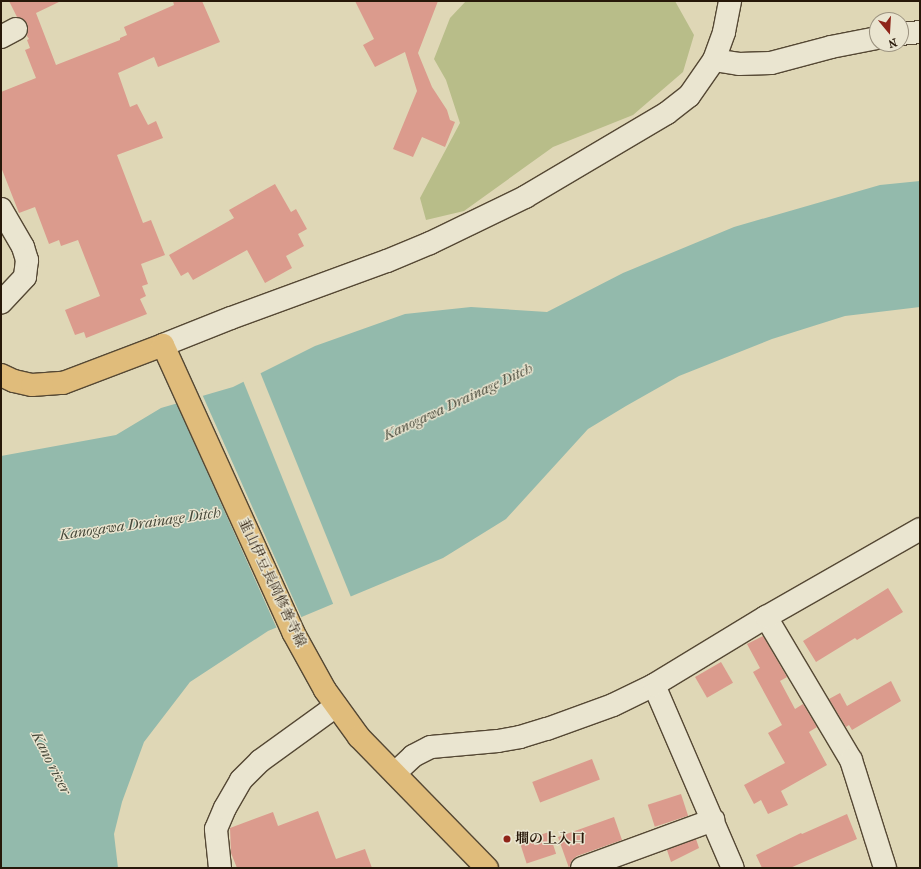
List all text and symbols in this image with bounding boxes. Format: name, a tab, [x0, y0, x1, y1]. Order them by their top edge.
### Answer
north arrow	[869, 12, 909, 52]
text: N	[887, 35, 899, 50]
water label: Kanogawa Drainage Ditch	[380, 359, 536, 445]
water label: Kanogawa Drainage Ditch	[58, 504, 222, 544]
street label: 韮山伊豆長岡修善寺線	[235, 516, 309, 650]
water label: Kano river	[27, 728, 75, 798]
place label: 墹の上入口	[515, 831, 585, 847]
marker: 墹の上入口	[502, 834, 512, 844]

